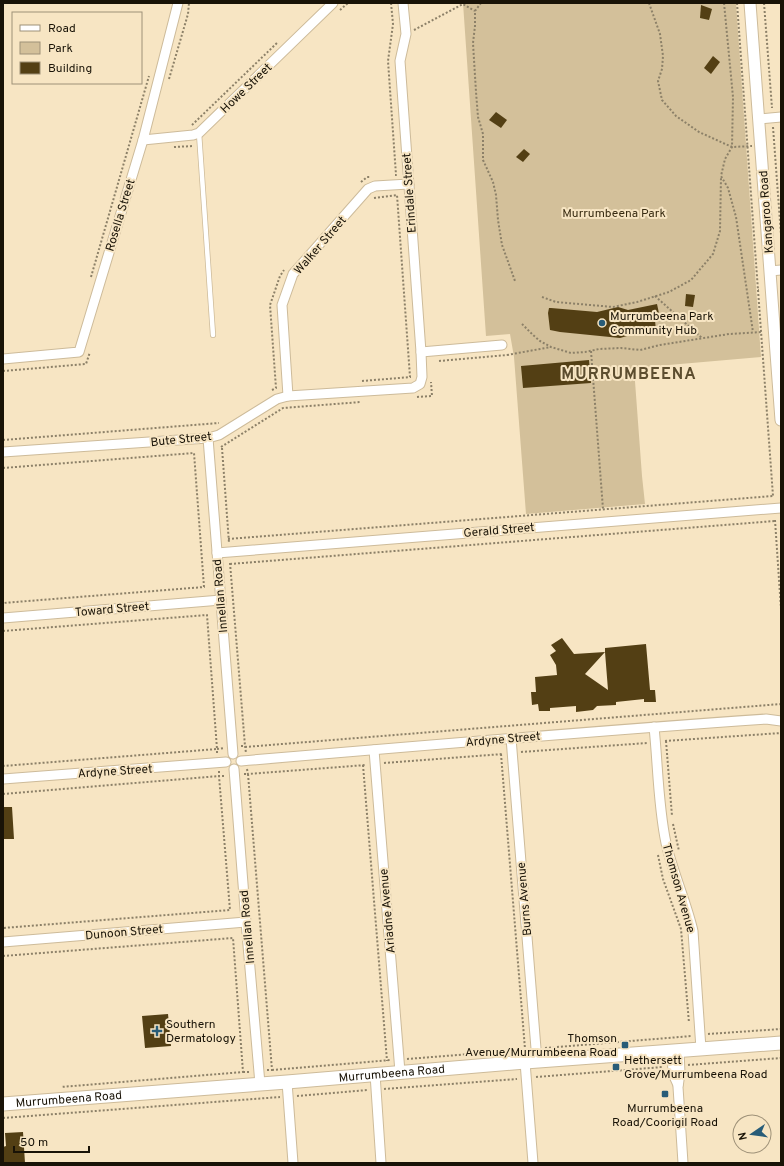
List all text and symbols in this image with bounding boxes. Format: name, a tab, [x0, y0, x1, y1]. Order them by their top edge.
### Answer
legend	[12, 12, 142, 84]
text: Road	[48, 21, 76, 37]
text: Park	[48, 41, 73, 57]
street label: Howe Street	[217, 60, 276, 117]
text: Building	[48, 61, 92, 77]
street label: Erindale Street	[399, 152, 421, 234]
street label: Kangaroo Road	[756, 170, 778, 254]
street label: Rosella Street	[102, 177, 140, 253]
park label: Murrumbeena Park	[562, 206, 666, 222]
street label: Walker Street	[291, 213, 351, 278]
place label: Murrumbeena Park Community Hub	[610, 309, 714, 339]
marker: Murrumbeena Park Community Hub	[597, 318, 607, 328]
district label: MURRUMBEENA	[561, 365, 697, 385]
street label: Bute Street	[150, 429, 212, 451]
street label: Gerald Street	[463, 520, 535, 542]
street label: Innellan Road	[210, 558, 232, 633]
street label: Toward Street	[74, 599, 150, 621]
street label: Ardyne Street	[465, 729, 541, 751]
street label: Ardyne Street	[77, 761, 153, 783]
street label: Thomson Avenue	[658, 842, 698, 935]
street label: Burns Avenue	[514, 861, 536, 937]
street label: Ariadne Avenue	[376, 868, 400, 954]
street label: Innellan Road	[237, 889, 259, 964]
street label: Dunoon Street	[84, 922, 164, 944]
place label: Southern Dermatology	[166, 1017, 236, 1047]
marker: Southern Dermatology	[151, 1025, 163, 1037]
place label: Thomson Avenue/Murrumbeena Road	[465, 1031, 617, 1061]
marker: Thomson Avenue/Murrumbeena Road	[620, 1040, 630, 1050]
place label: Hethersett Grove/Murrumbeena Road	[624, 1053, 768, 1083]
street label: Murrumbeena Road	[338, 1062, 446, 1087]
marker: Hethersett Grove/Murrumbeena Road	[611, 1062, 621, 1072]
street label: Murrumbeena Road	[15, 1088, 123, 1112]
marker: Murrumbeena Road/Coorigil Road	[660, 1089, 670, 1099]
place label: Murrumbeena Road/Coorigil Road	[612, 1101, 718, 1131]
north arrow	[732, 1114, 772, 1154]
scale bar	[14, 1128, 89, 1154]
text: N	[736, 1131, 751, 1141]
text: 50 m	[20, 1135, 48, 1151]

